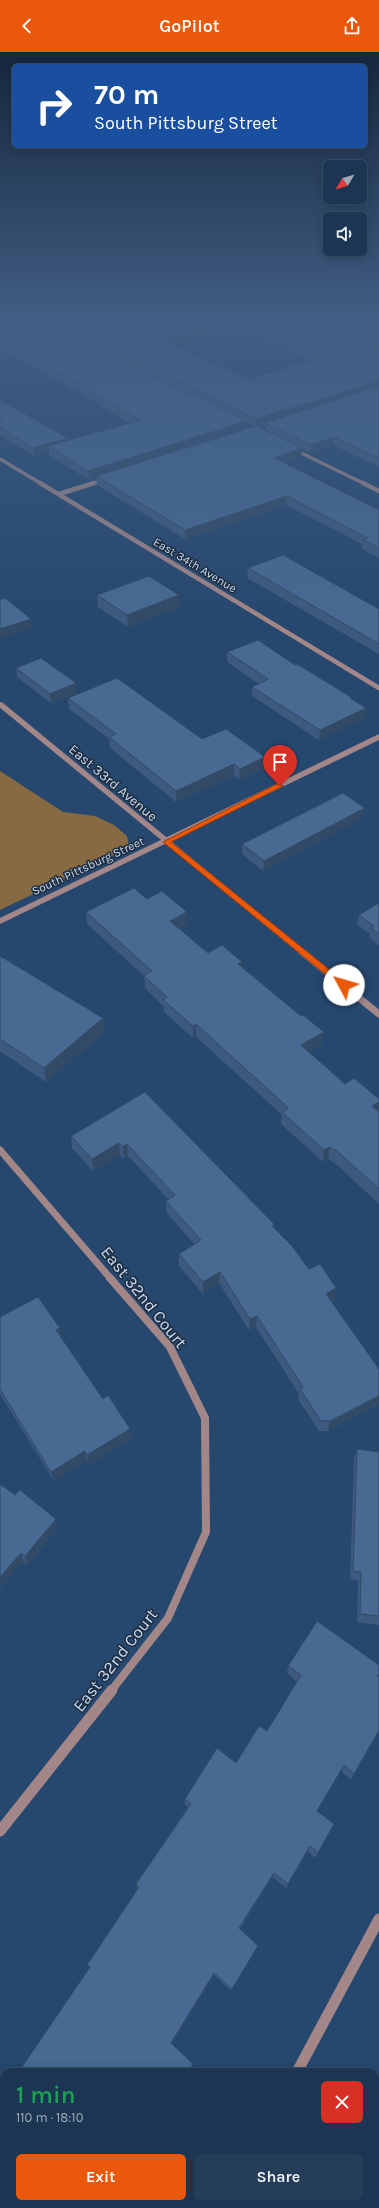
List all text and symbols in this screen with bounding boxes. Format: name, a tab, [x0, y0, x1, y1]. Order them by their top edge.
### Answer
icon: back	[16, 15, 38, 37]
text: GoPilot	[159, 15, 220, 37]
icon: share	[341, 15, 363, 37]
text: 70 m	[94, 78, 159, 111]
icon: right	[28, 80, 80, 132]
text: South Pittsburg Street	[94, 112, 277, 134]
north arrow	[323, 160, 367, 204]
map controls	[323, 160, 367, 256]
button: sound	[323, 212, 367, 256]
street label: East 34th Avenue	[151, 535, 239, 595]
street label: East 33rd Avenue	[65, 741, 161, 825]
pin	[263, 745, 297, 786]
icon: arrive	[269, 751, 291, 773]
street label: South Pittsburg Street	[30, 834, 147, 898]
position arrow	[323, 964, 365, 1006]
street label: East 32nd Court	[97, 1242, 191, 1352]
street label: East 32nd Court	[69, 1605, 161, 1715]
text: 1 min	[16, 2081, 76, 2109]
button: close	[321, 2081, 363, 2123]
text: 110 m · 18:10	[16, 2110, 83, 2125]
button: Exit	[16, 2154, 186, 2200]
button: Share	[194, 2154, 363, 2200]

